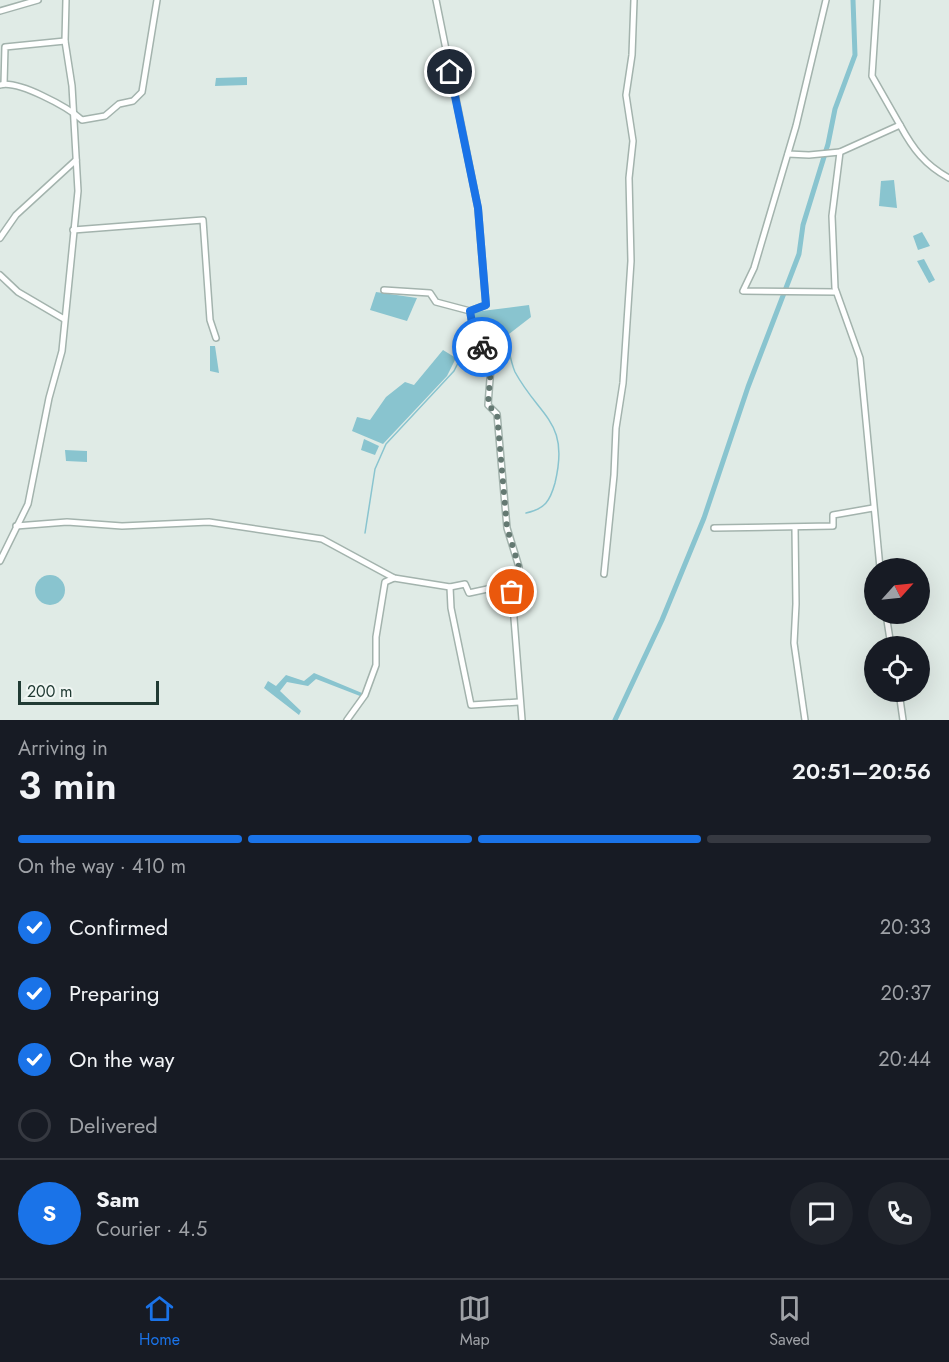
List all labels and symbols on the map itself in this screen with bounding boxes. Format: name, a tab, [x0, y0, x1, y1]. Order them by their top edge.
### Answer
pin	[424, 46, 475, 97]
courier	[452, 317, 512, 377]
north arrow	[864, 558, 930, 624]
pin	[486, 566, 537, 617]
scale bar	[18, 678, 159, 706]

